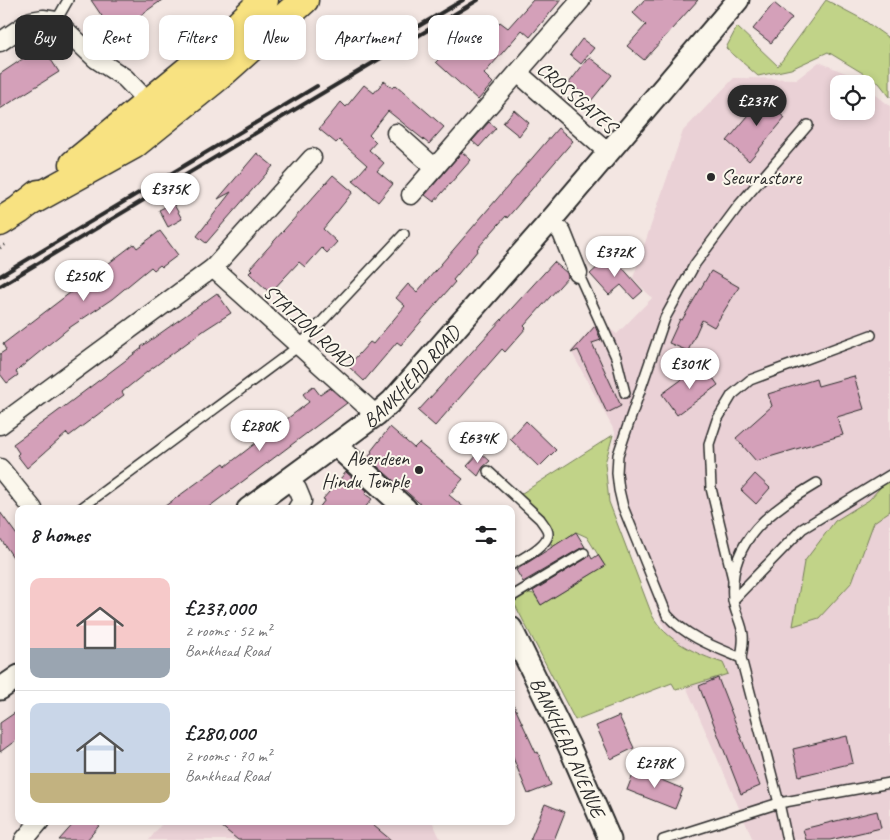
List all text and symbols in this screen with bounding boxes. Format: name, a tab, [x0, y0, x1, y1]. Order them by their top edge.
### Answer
chip: Buy	[15, 15, 73, 60]
chip: Rent	[83, 15, 149, 60]
chip: Filters	[159, 15, 234, 60]
chip: New	[244, 15, 306, 60]
chip: Apartment	[316, 15, 418, 60]
chip: House	[428, 15, 499, 60]
street label: CROSSGATES	[532, 56, 625, 141]
map controls	[830, 75, 875, 120]
button: locate	[830, 75, 875, 120]
pin: £237K	[722, 84, 792, 127]
text: £237K	[739, 91, 775, 111]
place label: Securastore	[721, 165, 802, 190]
marker: Securastore	[705, 171, 717, 183]
pin: £375K	[135, 172, 205, 215]
text: £375K	[152, 179, 188, 199]
pin: £372K	[580, 236, 650, 278]
text: £372K	[597, 242, 633, 262]
pin: £250K	[49, 260, 119, 302]
text: £250K	[66, 266, 102, 286]
street label: STATION ROAD	[258, 279, 361, 375]
street label: BANKHEAD ROAD	[358, 320, 466, 433]
pin: £301K	[655, 348, 725, 390]
text: £301K	[672, 354, 708, 374]
pin: £280K	[225, 410, 295, 452]
text: £280K	[242, 416, 278, 436]
pin: £634K	[443, 422, 513, 464]
text: £634K	[459, 428, 497, 448]
place label: Aberdeen Hindu Temple	[321, 446, 410, 494]
marker: Aberdeen Hindu Temple	[413, 464, 425, 476]
icon: filters	[472, 521, 500, 549]
text: 8 homes	[30, 522, 89, 548]
text: £237,000	[185, 595, 255, 621]
icon: home	[70, 598, 130, 658]
text: 2 rooms · 52 m²	[185, 621, 271, 641]
text: Bankhead Road	[185, 641, 269, 661]
street label: BANKHEAD AVENUE	[524, 673, 611, 823]
text: £280,000	[185, 720, 255, 746]
icon: home	[70, 723, 130, 783]
text: 2 rooms · 70 m²	[185, 746, 271, 766]
pin: £278K	[620, 746, 690, 789]
text: £278K	[637, 753, 673, 773]
text: Bankhead Road	[185, 766, 269, 786]

